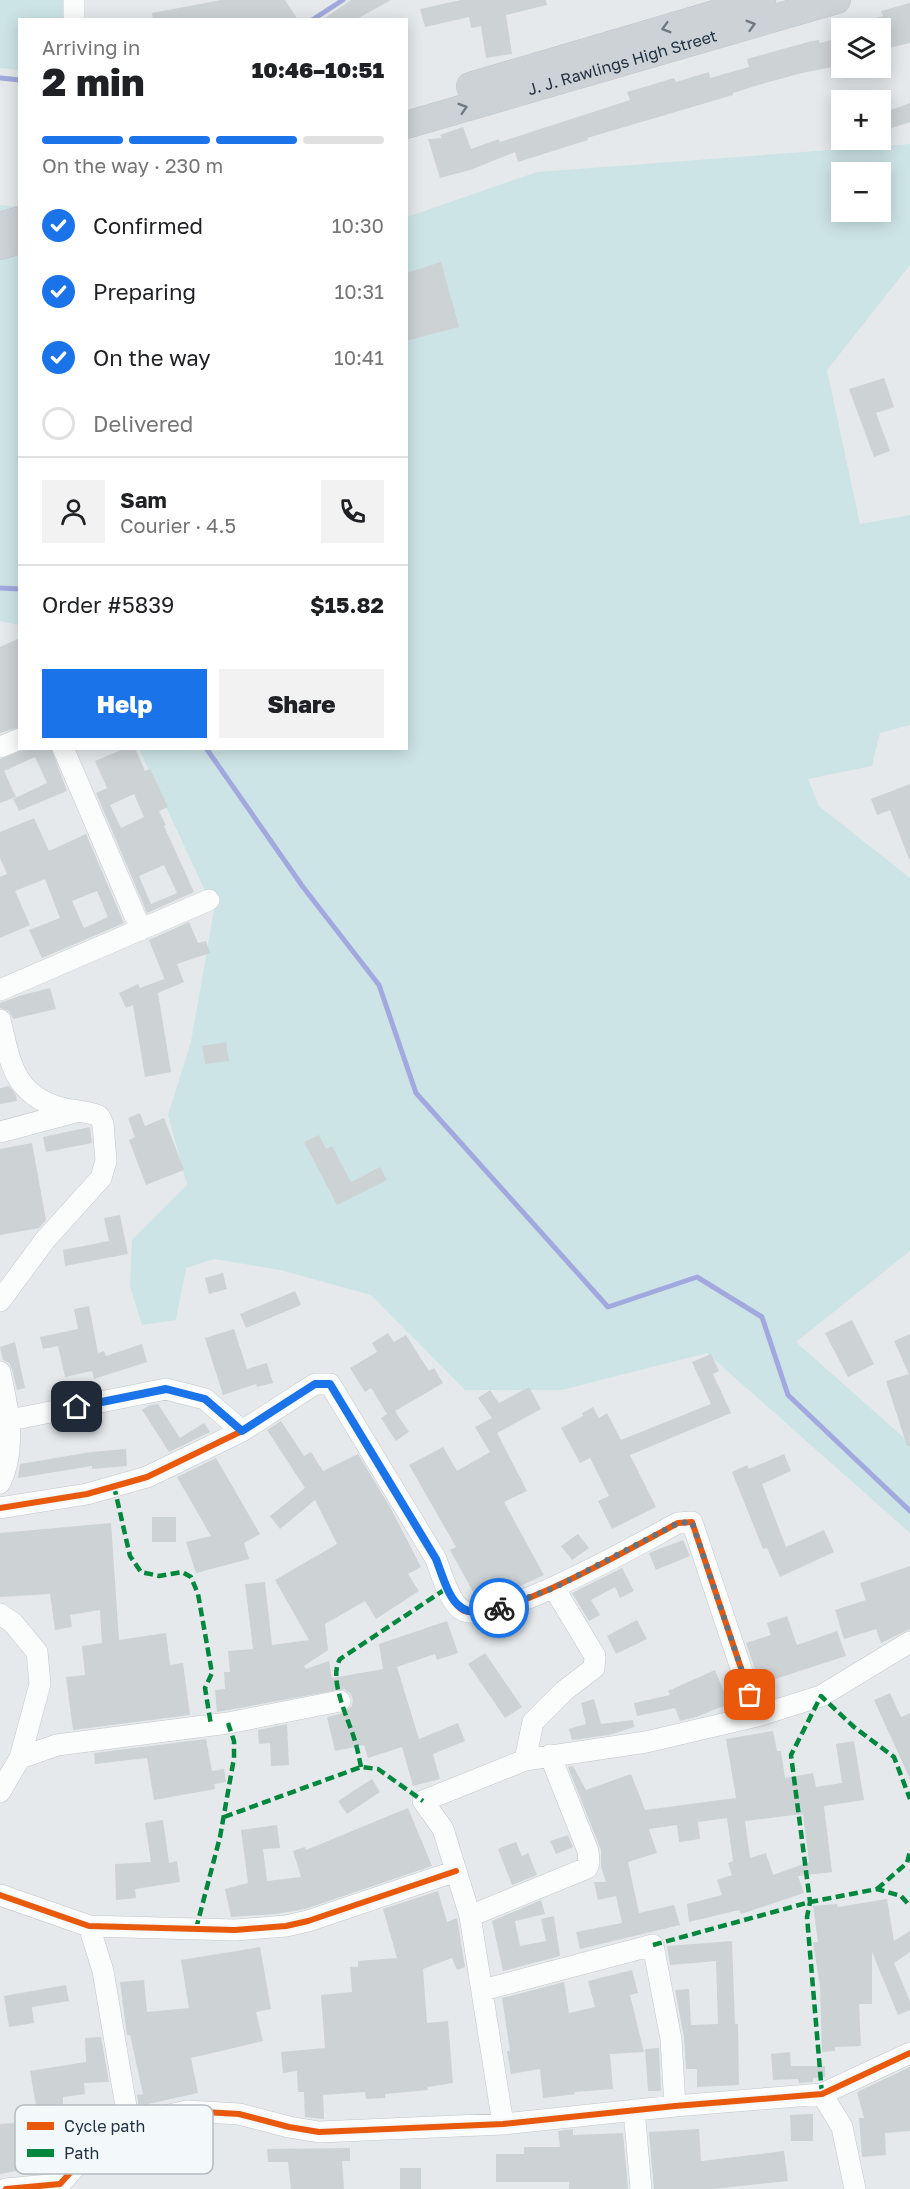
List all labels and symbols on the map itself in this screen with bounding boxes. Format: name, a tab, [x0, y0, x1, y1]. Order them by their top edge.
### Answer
one-way arrow	[745, 20, 756, 32]
one-way arrow	[661, 21, 672, 33]
street label: J. J. Rawlings High Street	[525, 25, 719, 99]
one-way arrow	[457, 103, 467, 115]
pin	[51, 1381, 102, 1432]
courier	[469, 1578, 529, 1638]
pin	[724, 1669, 775, 1720]
legend	[15, 2105, 213, 2174]
text: Cycle path	[64, 2116, 145, 2136]
text: Path	[64, 2143, 99, 2163]

